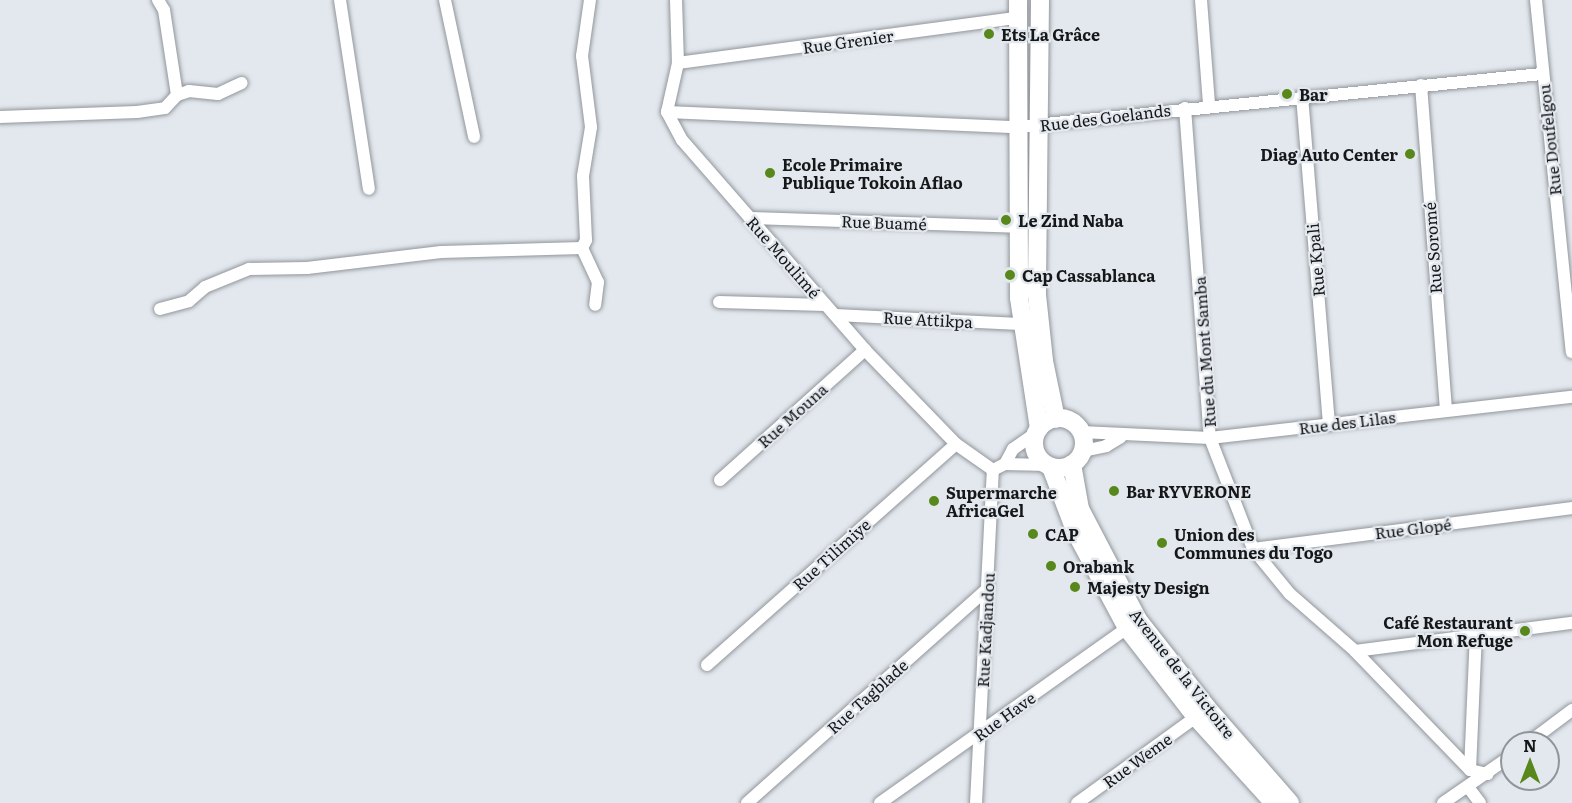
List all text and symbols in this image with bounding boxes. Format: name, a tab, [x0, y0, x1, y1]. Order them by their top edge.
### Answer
place label: Ets La Grâce	[1001, 24, 1100, 44]
street label: Rue Grenier	[801, 25, 895, 57]
marker: Ets La Grâce	[982, 27, 996, 41]
street label: Rue Doufelgou	[1534, 83, 1564, 197]
place label: Bar	[1299, 84, 1328, 104]
marker: Bar	[1280, 87, 1294, 101]
street label: Rue des Goelands	[1039, 99, 1171, 135]
place label: Diag Auto Center	[1260, 144, 1398, 164]
marker: Diag Auto Center	[1403, 147, 1417, 161]
place label: Ecole Primaire Publique Tokoin Aflao	[782, 154, 963, 192]
marker: Ecole Primaire Publique Tokoin Aflao	[763, 166, 777, 180]
street label: Rue Soromé	[1419, 202, 1445, 294]
place label: Le Zind Naba	[1018, 210, 1124, 230]
street label: Rue Buamé	[841, 211, 927, 233]
street label: Rue Moulimé	[743, 212, 825, 302]
marker: Le Zind Naba	[999, 213, 1013, 227]
street label: Rue Kpali	[1302, 222, 1328, 298]
place label: Cap Cassablanca	[1022, 265, 1155, 285]
marker: Cap Cassablanca	[1003, 268, 1017, 282]
street label: Rue du Mont Samba	[1189, 276, 1219, 428]
street label: Rue Attikpa	[883, 307, 973, 331]
street label: Rue Mouna	[753, 379, 831, 451]
street label: Rue des Lilas	[1298, 407, 1396, 437]
place label: Bar RYVERONE	[1126, 481, 1251, 501]
place label: Supermarche AfricaGel	[946, 482, 1057, 520]
marker: Bar RYVERONE	[1107, 484, 1121, 498]
marker: Supermarche AfricaGel	[927, 494, 941, 508]
street label: Rue Tilimiye	[788, 514, 874, 594]
street label: Rue Glopé	[1374, 514, 1452, 542]
place label: CAP	[1045, 524, 1079, 544]
place label: Union des Communes du Togo	[1174, 524, 1333, 562]
marker: CAP	[1026, 527, 1040, 541]
marker: Union des Communes du Togo	[1155, 536, 1169, 550]
place label: Orabank	[1063, 556, 1134, 576]
marker: Orabank	[1044, 559, 1058, 573]
street label: Rue Kadjandou	[972, 572, 998, 688]
place label: Majesty Design	[1087, 577, 1210, 597]
marker: Majesty Design	[1068, 580, 1082, 594]
street label: Avenue de la Victoire	[1126, 604, 1240, 742]
place label: Café Restaurant Mon Refuge	[1383, 612, 1513, 650]
marker: Café Restaurant Mon Refuge	[1518, 624, 1532, 638]
street label: Rue Tagblade	[823, 655, 911, 737]
street label: Rue Have	[970, 687, 1038, 745]
street label: Rue Weme	[1099, 729, 1175, 791]
north arrow	[1500, 731, 1560, 791]
text: N	[1523, 733, 1537, 757]

